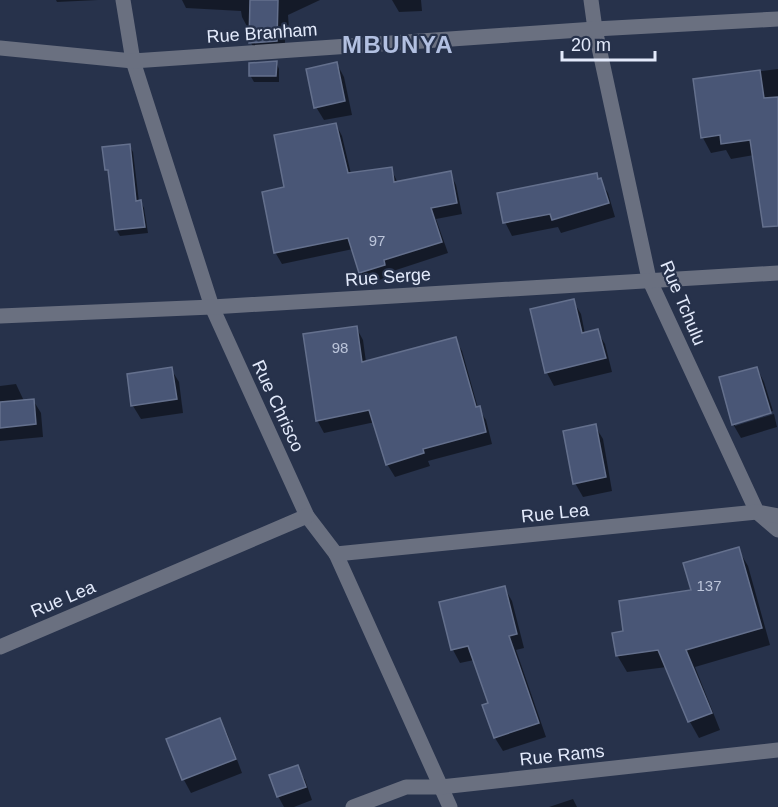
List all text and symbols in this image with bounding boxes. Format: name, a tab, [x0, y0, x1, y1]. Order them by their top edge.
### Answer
street label: Rue Branham	[206, 19, 318, 47]
scale bar	[562, 24, 655, 62]
district label: MBUNYA	[342, 31, 454, 58]
text: 20 m	[571, 35, 611, 55]
house number: 97	[369, 232, 385, 249]
street label: Rue Tchulu	[656, 258, 710, 348]
street label: Rue Serge	[344, 264, 432, 290]
house number: 98	[332, 339, 348, 356]
street label: Rue Chrisco	[248, 357, 308, 455]
street label: Rue Lea	[520, 499, 591, 527]
street label: Rue Lea	[28, 576, 99, 622]
house number: 137	[696, 577, 722, 594]
street label: Rue Rams	[519, 741, 605, 769]

